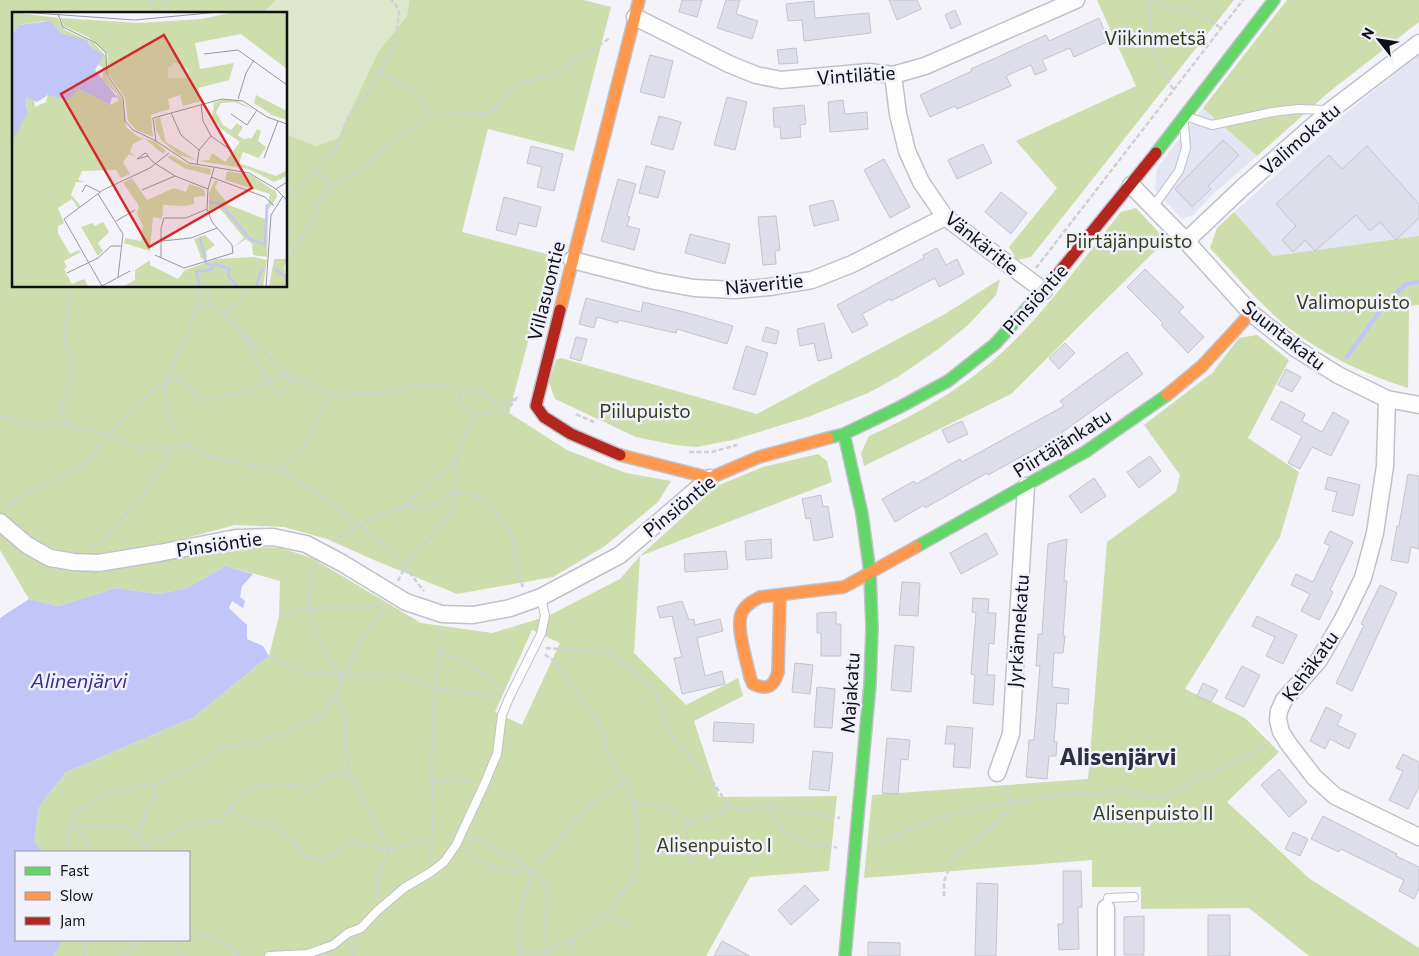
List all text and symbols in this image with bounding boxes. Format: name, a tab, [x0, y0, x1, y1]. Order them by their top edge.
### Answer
inset map	[12, 12, 288, 288]
north arrow	[1354, 15, 1404, 65]
text: N	[1357, 24, 1377, 42]
park label: Viikinmetsä	[1104, 26, 1206, 49]
street label: Vintilätie	[816, 60, 896, 89]
street label: Valimokatu	[1255, 98, 1344, 180]
street label: Vänkäritie	[941, 206, 1024, 279]
park label: Piirtäjänpuisto	[1066, 229, 1192, 252]
street label: Villasuontie	[522, 239, 569, 343]
street label: Pinsiöntie	[997, 259, 1072, 338]
street label: Näveritie	[724, 268, 804, 299]
park label: Valimopuisto	[1296, 290, 1410, 313]
street label: Suuntakatu	[1238, 295, 1331, 374]
park label: Piilupuisto	[599, 399, 691, 422]
street label: Piirtäjänkatu	[1009, 403, 1115, 482]
street label: Pinsiöntie	[638, 470, 719, 542]
street label: Pinsiöntie	[175, 526, 263, 561]
street label: Jyrkännekatu	[1002, 574, 1033, 688]
street label: Kehäkatu	[1276, 626, 1343, 705]
street label: Majakatu	[835, 652, 864, 734]
water label: Alinenjärvi	[30, 668, 128, 692]
district label: Alisenjärvi	[1060, 741, 1176, 770]
park label: Alisenpuisto II	[1093, 801, 1213, 824]
park label: Alisenpuisto I	[656, 833, 772, 856]
legend	[15, 851, 190, 941]
text: Fast	[60, 861, 89, 879]
text: Slow	[60, 886, 93, 904]
text: Jam	[60, 911, 85, 929]

